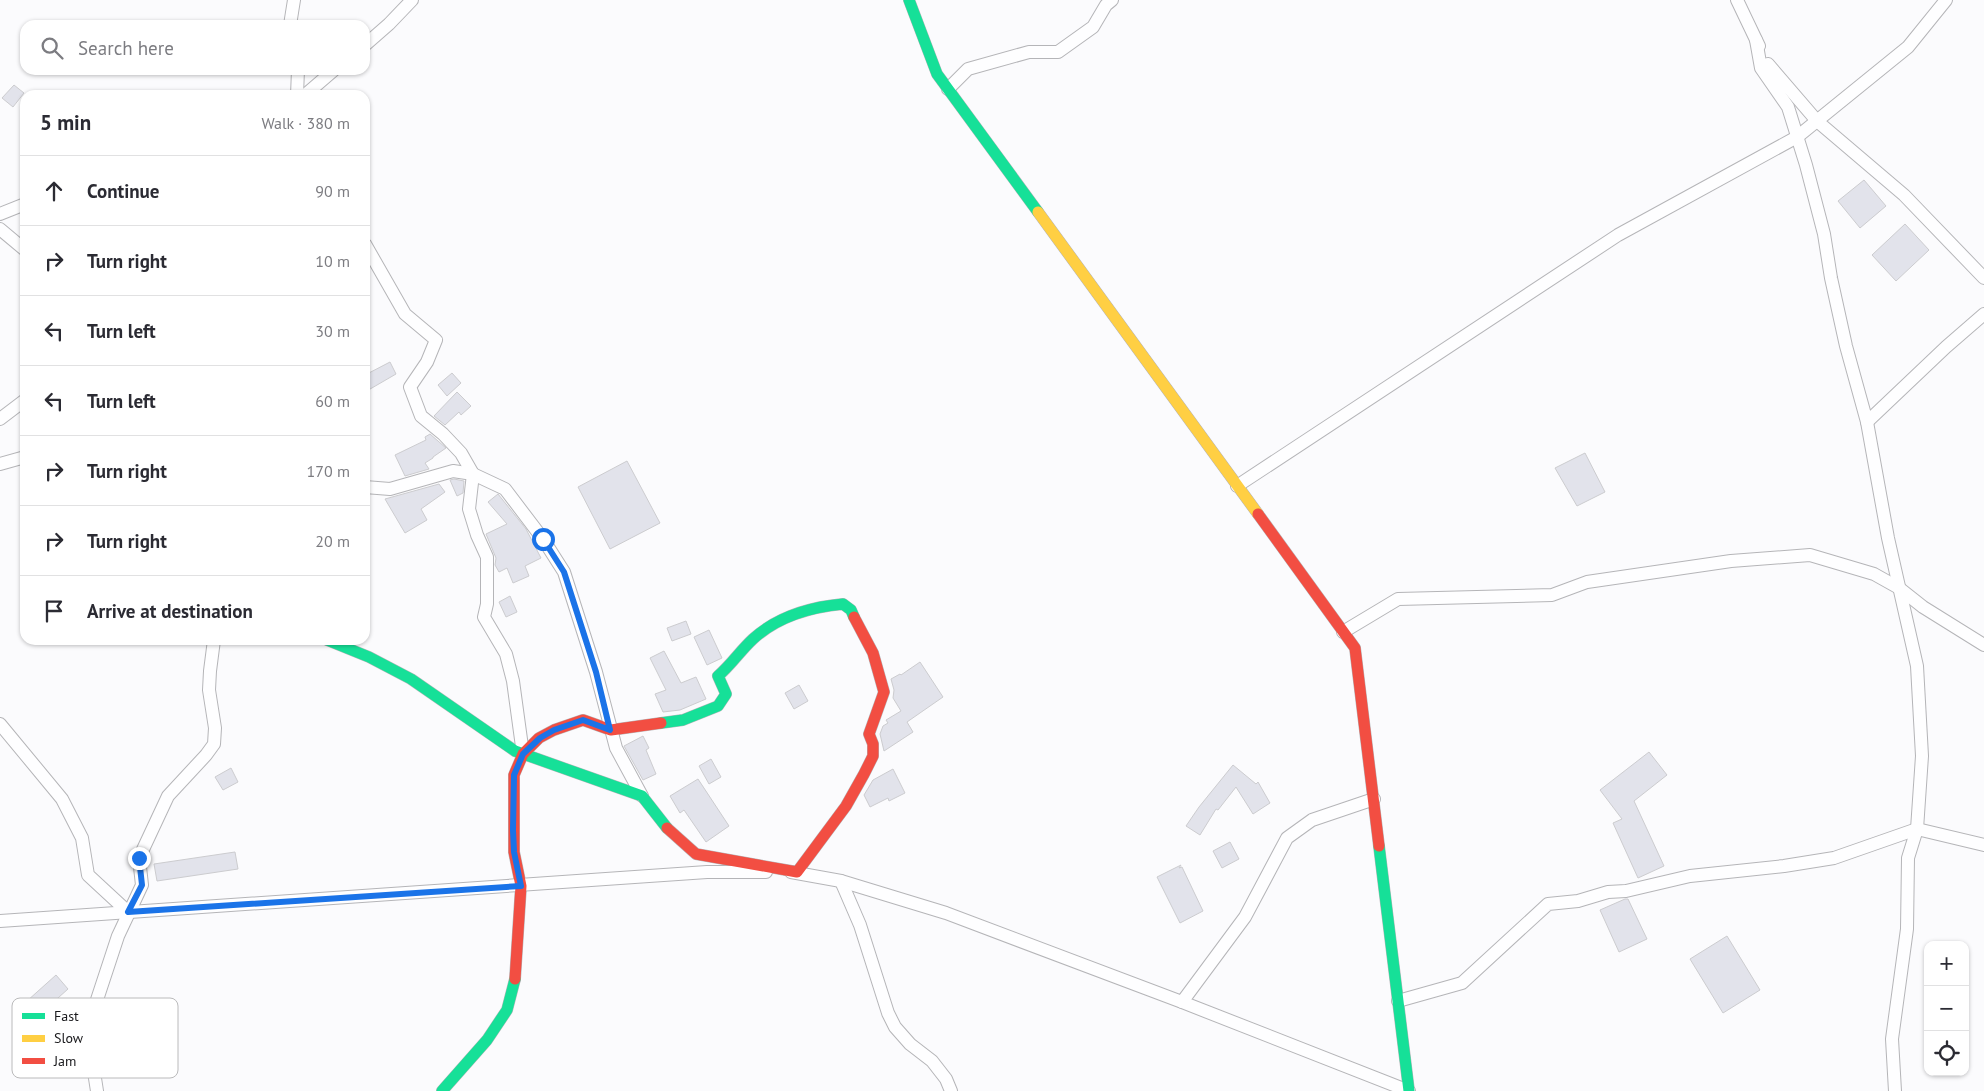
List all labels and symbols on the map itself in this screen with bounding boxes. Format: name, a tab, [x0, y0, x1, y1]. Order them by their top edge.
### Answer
route start	[532, 528, 555, 551]
route end	[128, 847, 151, 870]
legend	[12, 998, 178, 1078]
text: Fast	[54, 1007, 79, 1025]
text: Slow	[54, 1029, 84, 1047]
text: Jam	[53, 1052, 76, 1070]

